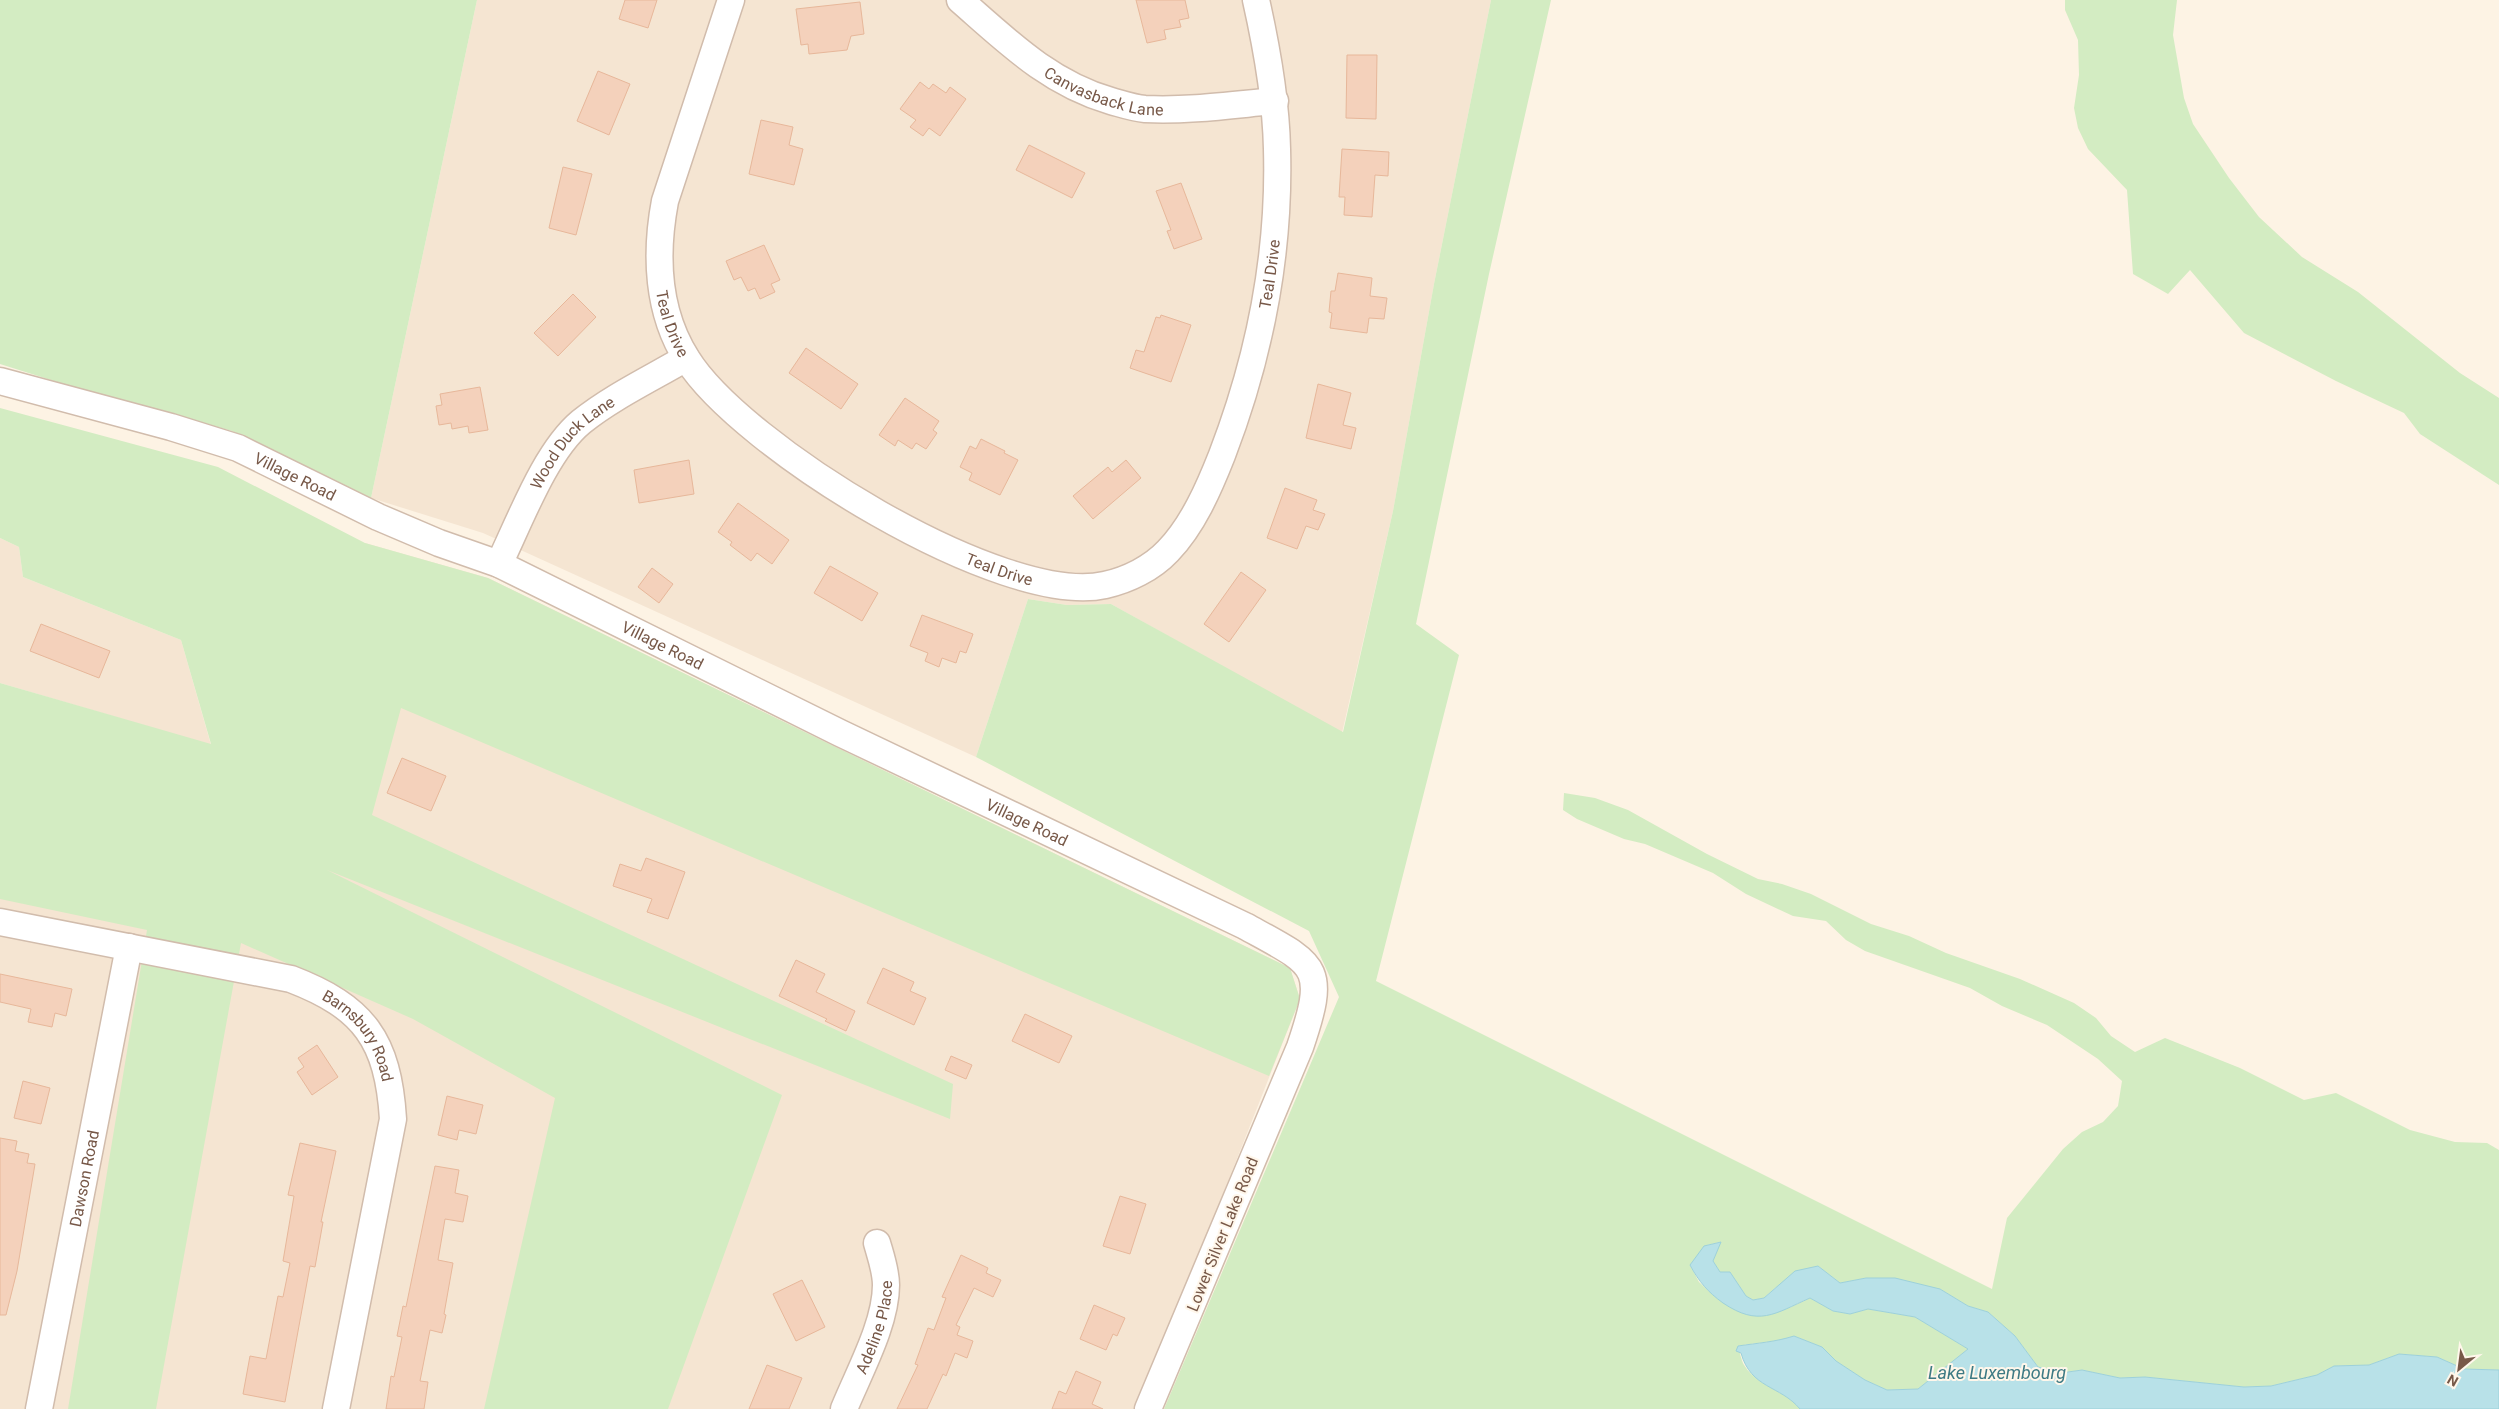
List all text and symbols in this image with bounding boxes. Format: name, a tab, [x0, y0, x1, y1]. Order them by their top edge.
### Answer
street label: Canvasback Lane	[1041, 63, 1164, 119]
street label: Teal Drive	[1255, 239, 1284, 310]
street label: Teal Drive	[652, 289, 693, 361]
street label: Wood Duck Lane	[527, 392, 618, 492]
street label: Village Road	[251, 448, 339, 505]
street label: Teal Drive	[963, 549, 1035, 590]
street label: Village Road	[619, 617, 706, 674]
street label: Village Road	[983, 795, 1071, 850]
street label: Barnsbury Road	[319, 986, 397, 1083]
street label: Dawson Road	[66, 1128, 103, 1228]
street label: Lower Silver Lake Road	[1183, 1154, 1262, 1314]
street label: Adeline Place	[852, 1280, 896, 1377]
north arrow	[2434, 1344, 2484, 1394]
water label: Lake Luxembourg	[1928, 1362, 2066, 1383]
text: N	[2444, 1371, 2461, 1390]

